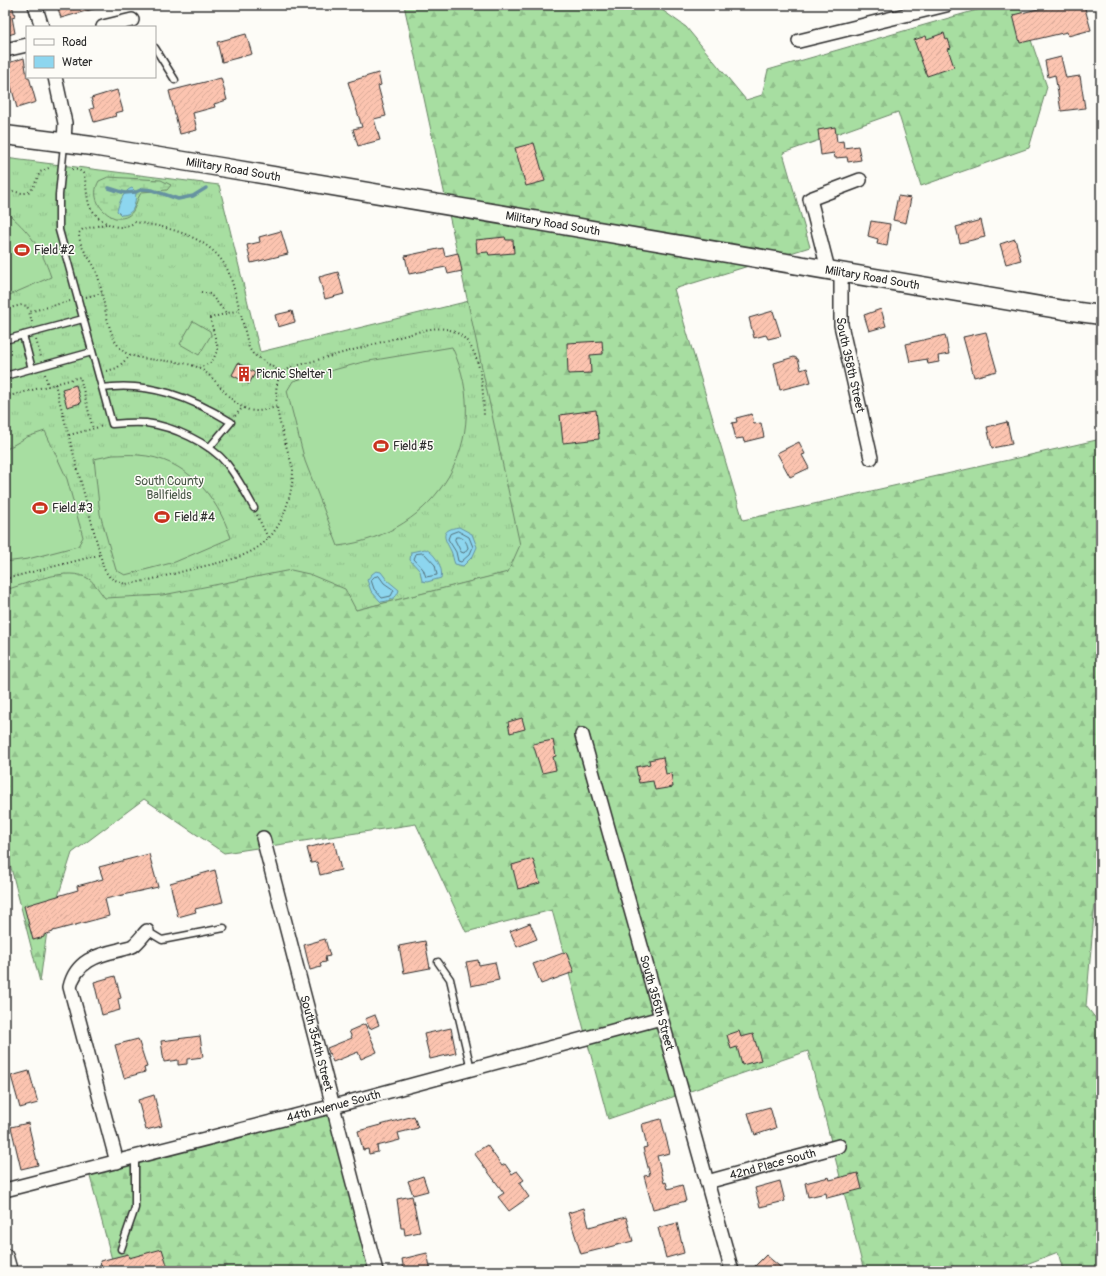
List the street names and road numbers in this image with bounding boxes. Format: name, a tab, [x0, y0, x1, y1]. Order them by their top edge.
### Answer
street label: Military Road South	[185, 155, 282, 185]
street label: Military Road South	[504, 208, 602, 239]
street label: Military Road South	[824, 263, 921, 293]
street label: South 358th Street	[833, 317, 868, 414]
street label: South 356th Street	[636, 953, 677, 1052]
street label: South 354th Street	[296, 994, 336, 1093]
street label: 44th Avenue South	[285, 1087, 383, 1126]
street label: 42nd Place South	[728, 1146, 818, 1183]

